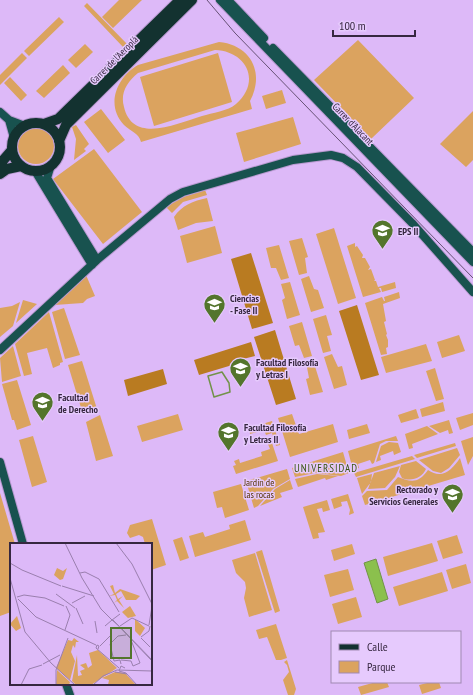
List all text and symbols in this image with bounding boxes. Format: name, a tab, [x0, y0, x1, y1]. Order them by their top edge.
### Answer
scale bar	[333, 12, 415, 38]
text: 100 m	[339, 18, 366, 33]
street label: Carrer de l'Aeroplà	[87, 33, 141, 87]
street label: Carrer d'Alacant	[330, 100, 377, 148]
school or university icon: EPS II	[370, 218, 396, 251]
place label: EPS II	[398, 225, 418, 238]
school or university icon: Ciencias - Fase II	[201, 291, 227, 324]
place label: Ciencias - Fase II	[230, 292, 259, 317]
school or university icon: Facultad Filosofía y Letras I	[228, 355, 254, 388]
place label: Facultad Filosofía y Letras I	[255, 356, 318, 381]
school or university icon: Facultad de Derecho	[29, 390, 55, 423]
place label: Facultad de Derecho	[58, 391, 99, 416]
school or university icon: Facultad Filosofía y Letras II	[215, 420, 241, 453]
place label: Facultad Filosofía y Letras II	[243, 421, 306, 446]
district label: UNIVERSIDAD	[294, 461, 358, 475]
park label: Jardín de las rocas	[243, 476, 275, 501]
school or university icon: Rectorado y Servicios Generales	[440, 482, 466, 515]
place label: Rectorado y Servicios Generales	[369, 483, 439, 508]
inset map	[10, 543, 152, 685]
legend	[331, 631, 461, 683]
text: Calle	[367, 639, 388, 654]
text: Parque	[367, 659, 396, 674]

